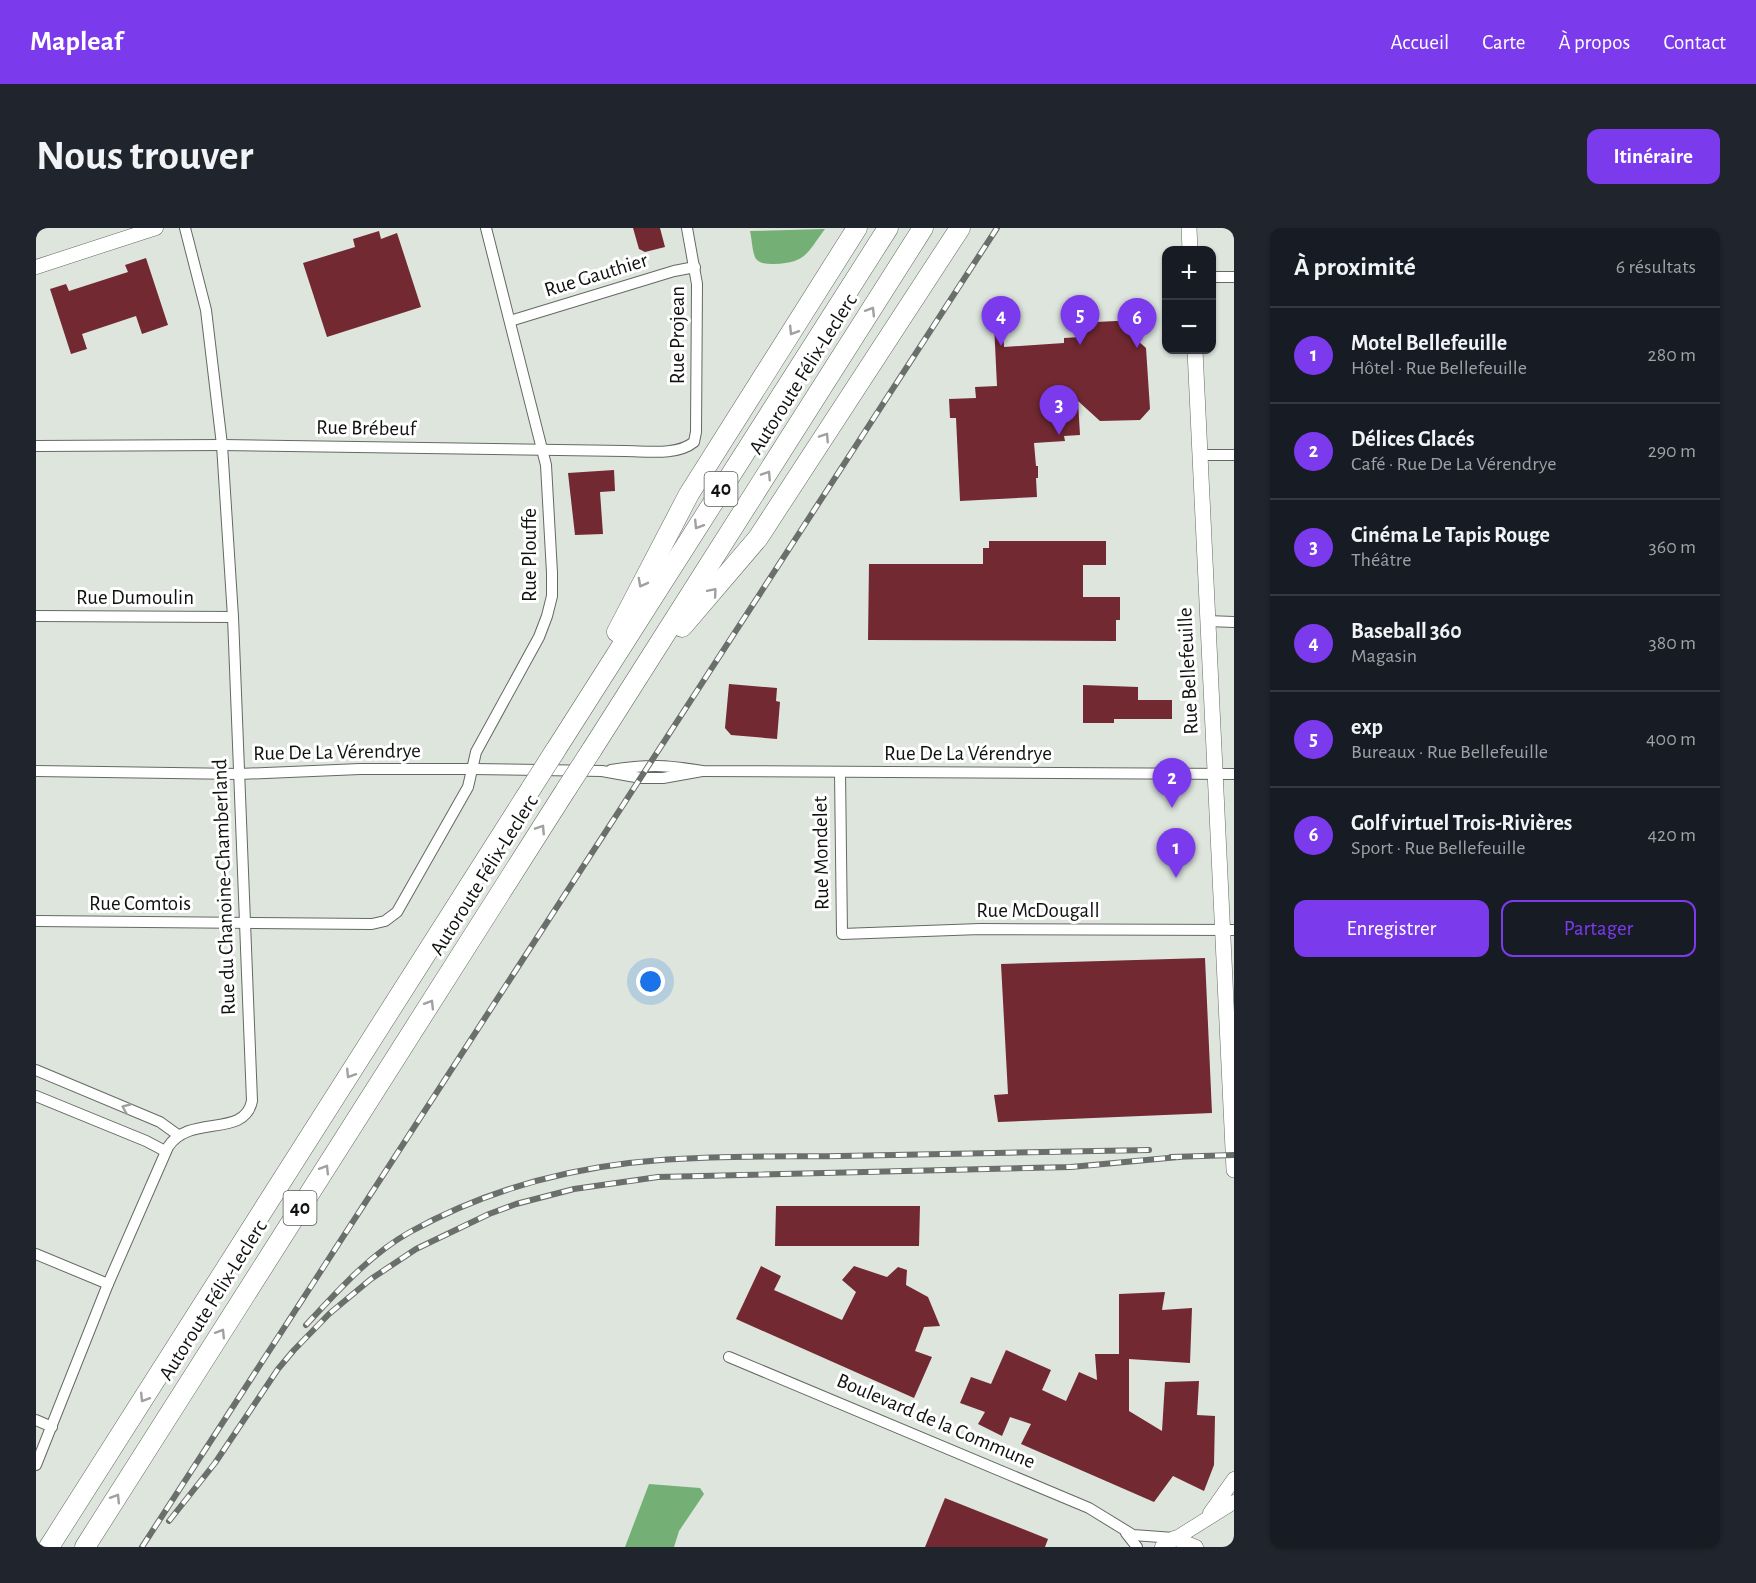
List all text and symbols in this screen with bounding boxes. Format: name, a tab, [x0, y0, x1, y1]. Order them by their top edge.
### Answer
text: Mapleaf	[30, 28, 123, 56]
text: Accueil	[1391, 32, 1449, 53]
text: Carte	[1482, 32, 1525, 53]
text: À propos	[1558, 32, 1630, 53]
text: Contact	[1663, 32, 1726, 53]
button: Itinéraire	[1587, 129, 1720, 184]
text: Nous trouver	[36, 135, 253, 177]
map controls	[1162, 246, 1216, 354]
button: +	[1162, 246, 1216, 300]
street label: Rue Gauthier	[542, 249, 650, 301]
text: À proximité	[1294, 254, 1416, 280]
text: 6 résultats	[1616, 257, 1696, 277]
street label: Rue Projean	[667, 286, 688, 384]
street label: Autoroute Félix-Leclerc	[745, 290, 861, 458]
pin: 4	[982, 296, 1020, 346]
pin: 5	[1060, 296, 1100, 345]
pin: 6	[1118, 298, 1156, 348]
button: −	[1162, 300, 1216, 354]
one-way arrow	[864, 306, 875, 317]
one-way arrow	[788, 325, 800, 335]
text: Motel Bellefeuille	[1351, 332, 1507, 354]
text: 1	[1310, 345, 1317, 365]
text: 280 m	[1648, 345, 1696, 365]
text: Hôtel · Rue Bellefeuille	[1351, 358, 1527, 378]
pin: 3	[1040, 386, 1078, 435]
street label: Rue Brébeuf	[316, 417, 418, 439]
text: Délices Glacés	[1351, 428, 1474, 450]
one-way arrow	[818, 433, 829, 444]
text: 2	[1309, 441, 1318, 461]
text: 290 m	[1648, 441, 1696, 461]
text: Café · Rue De La Vérendrye	[1351, 454, 1556, 474]
one-way arrow	[759, 471, 771, 481]
road number: 40	[704, 472, 738, 506]
street label: Rue Plouffe	[519, 508, 540, 602]
one-way arrow	[694, 519, 706, 529]
text: Cinéma Le Tapis Rouge	[1351, 524, 1550, 546]
text: 3	[1309, 537, 1318, 557]
text: 360 m	[1649, 537, 1696, 557]
text: Théâtre	[1351, 550, 1412, 570]
one-way arrow	[638, 577, 650, 588]
street label: Rue Dumoulin	[76, 587, 194, 608]
one-way arrow	[706, 588, 717, 599]
street label: Rue Bellefeuille	[1174, 607, 1202, 735]
text: Baseball 360	[1351, 620, 1462, 642]
text: 4	[1308, 633, 1319, 653]
text: 380 m	[1648, 633, 1696, 653]
text: Magasin	[1351, 646, 1417, 666]
text: exp	[1351, 716, 1383, 738]
text: 5	[1309, 729, 1318, 749]
text: 400 m	[1646, 729, 1696, 749]
street label: Rue De La Vérendrye	[253, 740, 421, 764]
text: Bureaux · Rue Bellefeuille	[1351, 742, 1548, 762]
street label: Rue De La Vérendrye	[884, 743, 1052, 764]
street label: Rue du Chanoine-Chamberland	[209, 758, 239, 1016]
pin: 2	[1152, 758, 1192, 808]
street label: Autoroute Félix-Leclerc	[426, 791, 542, 959]
street label: Rue Mondelet	[809, 795, 832, 910]
text: Golf virtuel Trois-Rivières	[1351, 812, 1572, 834]
one-way arrow	[534, 824, 545, 835]
text: 6	[1309, 825, 1318, 845]
text: 420 m	[1647, 825, 1696, 845]
pin: 1	[1156, 828, 1196, 878]
text: Sport · Rue Bellefeuille	[1351, 838, 1526, 858]
street label: Rue Comtois	[89, 893, 191, 914]
street label: Rue McDougall	[976, 900, 1100, 921]
button: Enregistrer	[1294, 900, 1489, 957]
button: Partager	[1501, 900, 1696, 957]
your location	[636, 967, 665, 996]
one-way arrow	[422, 1000, 434, 1010]
one-way arrow	[346, 1067, 357, 1078]
one-way arrow	[122, 1103, 133, 1115]
one-way arrow	[318, 1164, 329, 1175]
road number: 40	[284, 1191, 316, 1225]
street label: Autoroute Félix-Leclerc	[155, 1216, 271, 1384]
one-way arrow	[213, 1329, 225, 1339]
street label: Boulevard de la Commune	[834, 1370, 1038, 1472]
one-way arrow	[140, 1391, 151, 1402]
one-way arrow	[109, 1493, 120, 1504]

